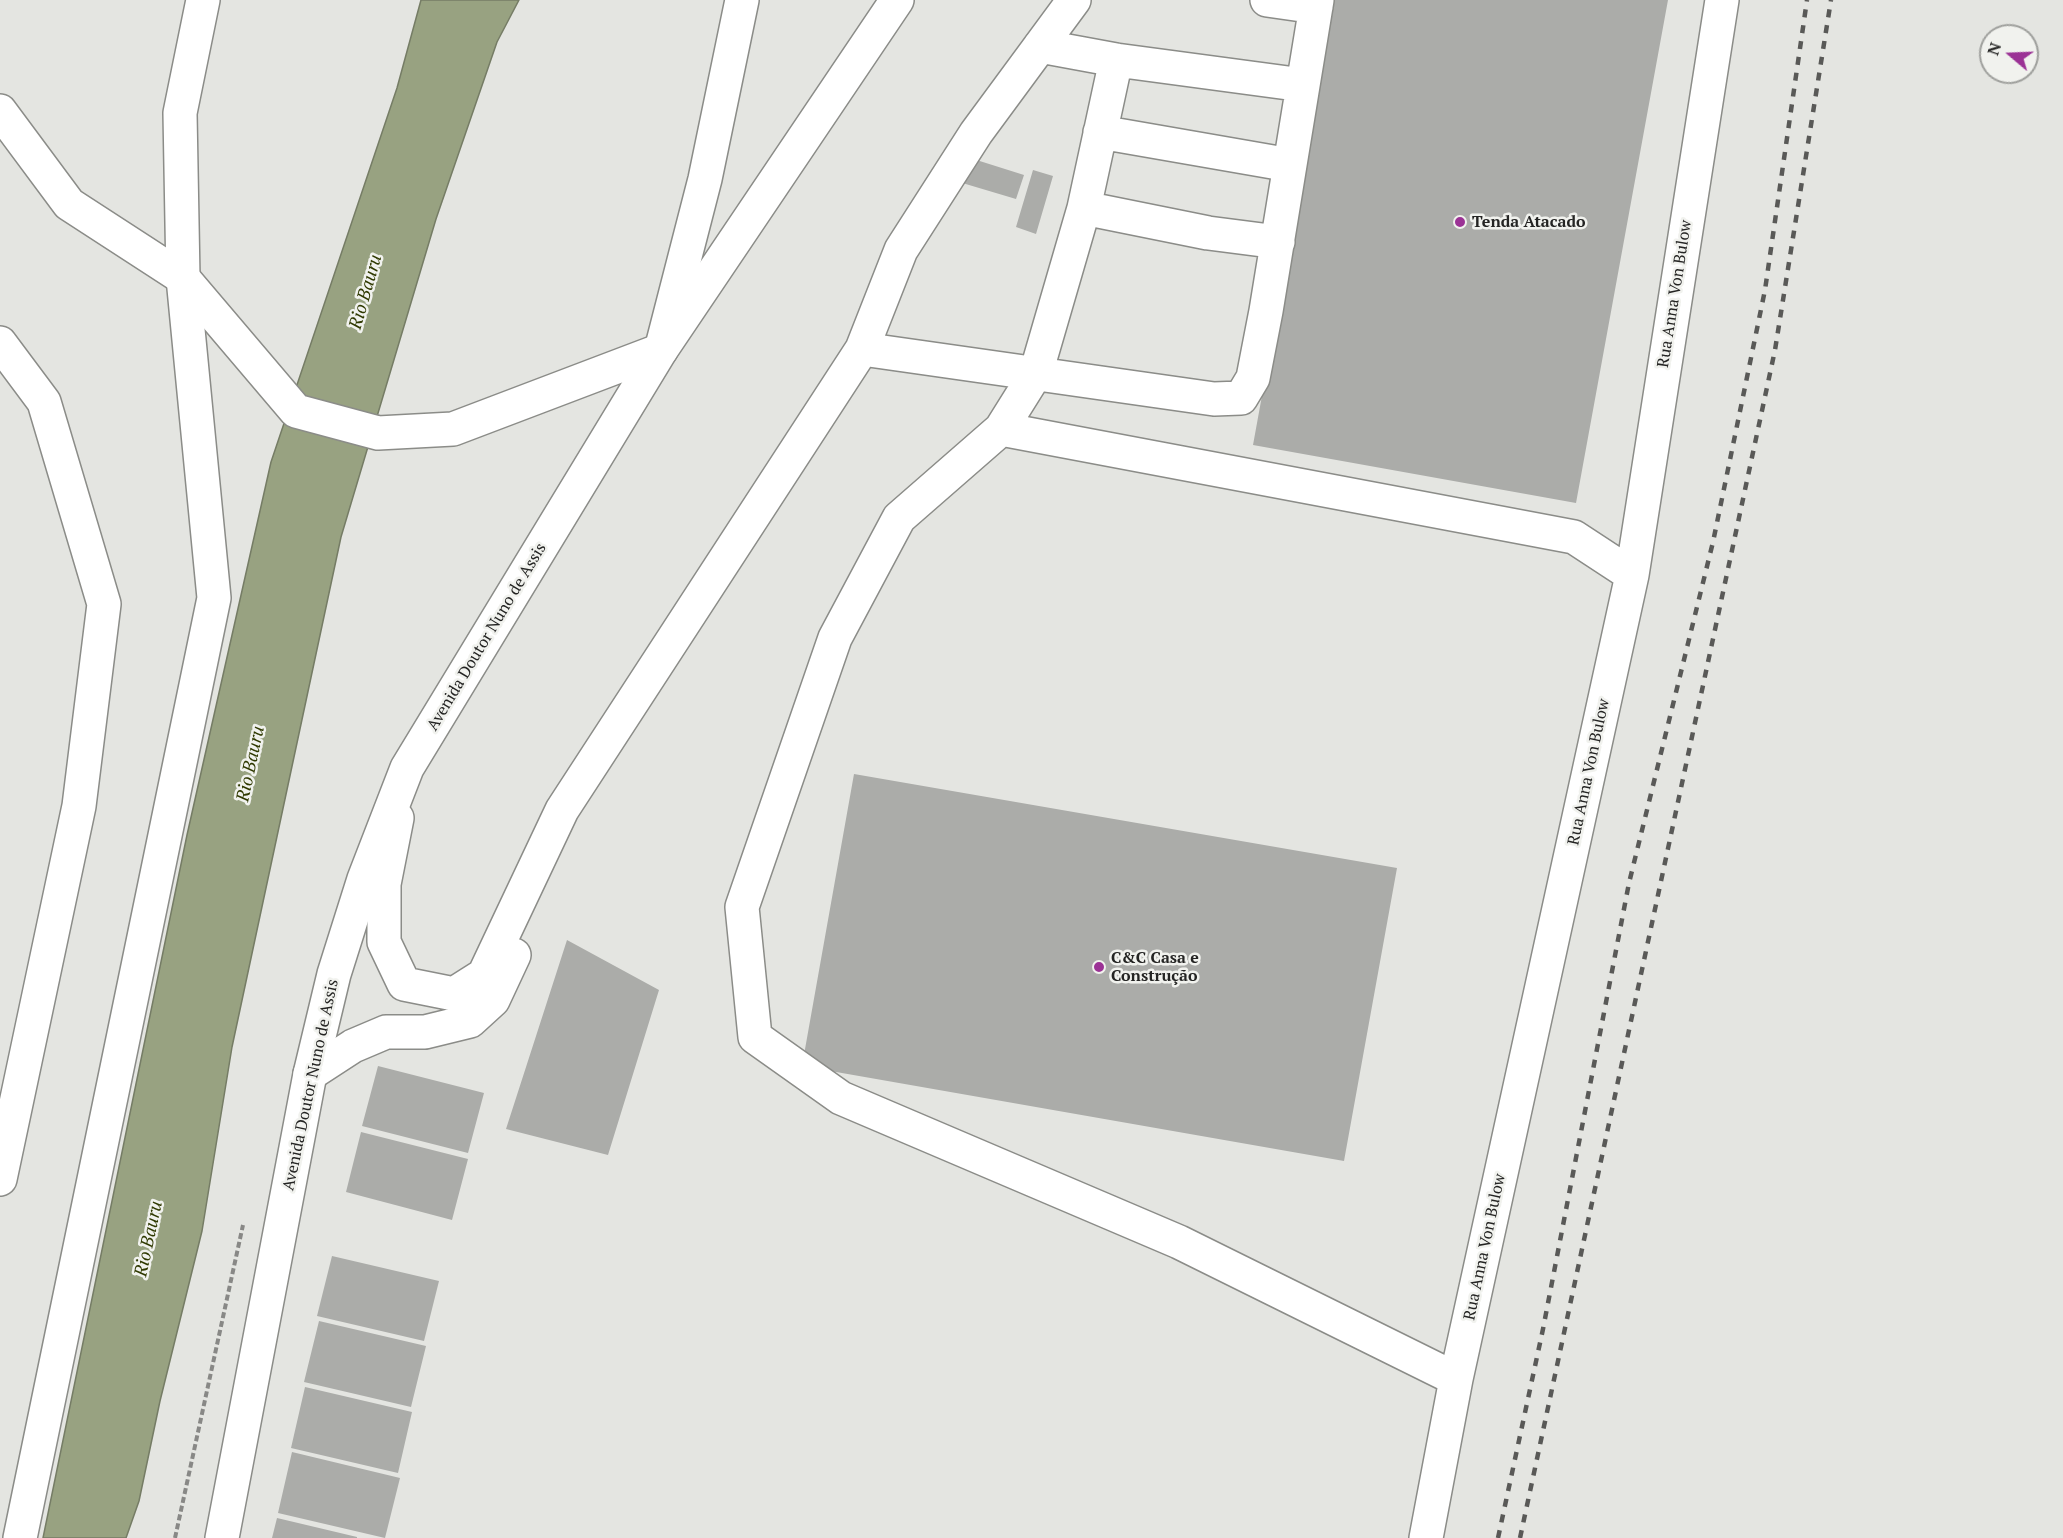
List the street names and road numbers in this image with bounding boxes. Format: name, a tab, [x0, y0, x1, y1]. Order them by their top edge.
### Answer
street label: Rua Anna Von Bulow	[1654, 219, 1696, 369]
street label: Avenida Doutor Nuno de Assis	[423, 540, 551, 734]
street label: Rua Anna Von Bulow	[1564, 697, 1614, 847]
street label: Avenida Doutor Nuno de Assis	[279, 978, 343, 1192]
street label: Rua Anna Von Bulow	[1460, 1172, 1510, 1322]

